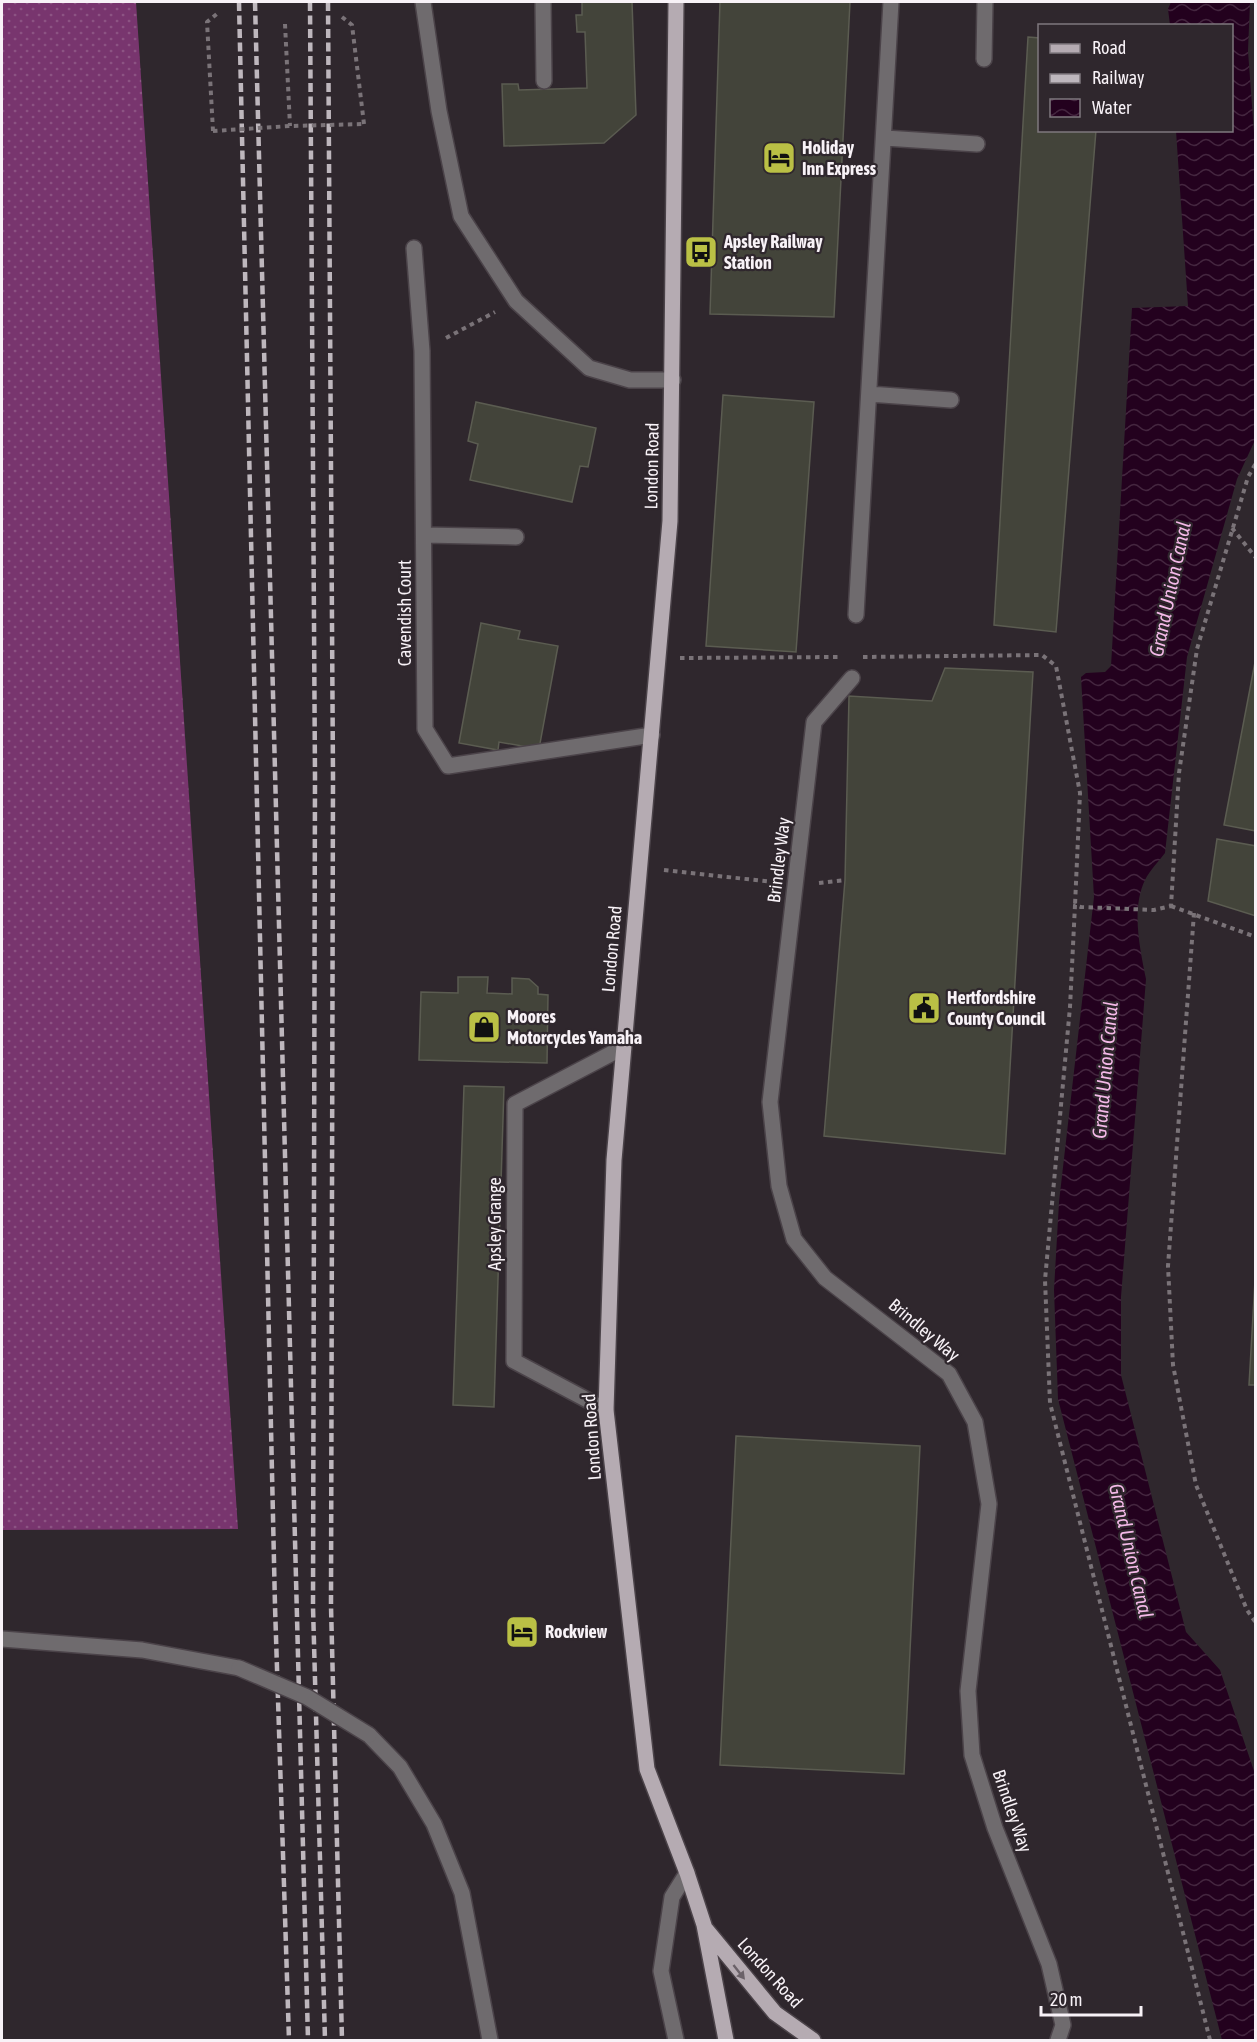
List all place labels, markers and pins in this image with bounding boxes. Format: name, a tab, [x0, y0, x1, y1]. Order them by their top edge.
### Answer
place label: Holiday Inn Express	[802, 137, 877, 179]
hotel icon: Holiday Inn Express	[761, 140, 797, 176]
place label: Apsley Railway Station	[723, 231, 823, 273]
bus stop icon: Apsley Railway Station	[683, 234, 719, 270]
place label: Hertfordshire County Council	[947, 987, 1046, 1029]
public building icon: Hertfordshire County Council	[906, 990, 942, 1026]
place label: Moores Motorcycles Yamaha	[507, 1006, 642, 1048]
shop icon: Moores Motorcycles Yamaha	[466, 1009, 502, 1045]
hotel icon: Rockview	[504, 1614, 540, 1650]
place label: Rockview	[545, 1621, 608, 1642]

